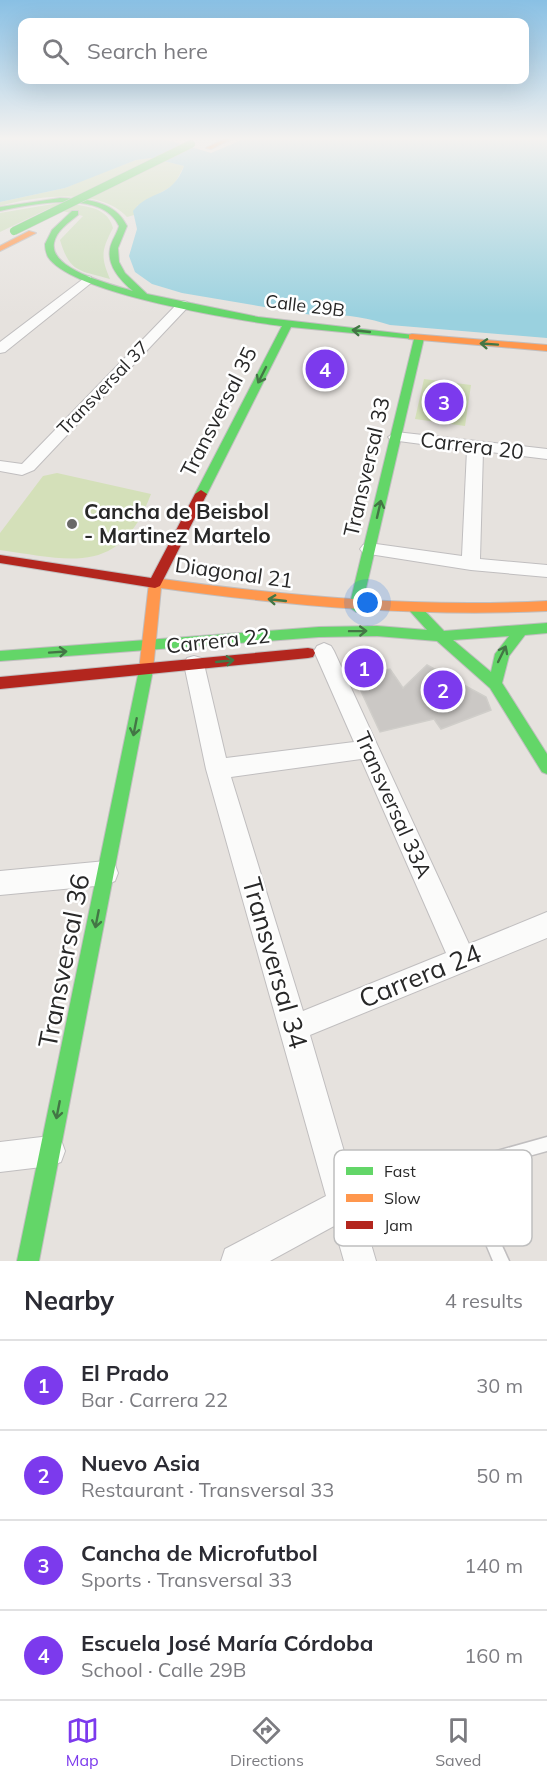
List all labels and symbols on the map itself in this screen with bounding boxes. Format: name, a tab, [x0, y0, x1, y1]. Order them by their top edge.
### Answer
street label: Calle 29B	[264, 289, 346, 322]
one-way arrow	[352, 325, 372, 336]
street label: Transversal 37	[52, 336, 153, 440]
one-way arrow	[479, 338, 499, 349]
street label: Transversal 35	[174, 342, 262, 481]
pin: 4	[306, 346, 344, 392]
one-way arrow	[255, 366, 267, 384]
pin: 3	[424, 380, 464, 424]
street label: Transversal 33	[337, 395, 395, 539]
street label: Carrera 20	[419, 426, 525, 464]
place label: Cancha de Beisbol - Martinez Martelo	[84, 498, 271, 548]
one-way arrow	[374, 500, 386, 519]
marker: Cancha de Beisbol - Martinez Martelo	[65, 517, 79, 531]
street label: Diagonal 21	[174, 551, 295, 593]
your location	[353, 588, 382, 617]
one-way arrow	[267, 594, 287, 605]
street label: Carrera 22	[165, 622, 271, 658]
one-way arrow	[347, 625, 367, 637]
one-way arrow	[496, 645, 508, 663]
one-way arrow	[48, 646, 68, 657]
pin: 1	[344, 646, 384, 690]
one-way arrow	[215, 655, 235, 666]
pin: 2	[424, 668, 462, 712]
one-way arrow	[129, 717, 140, 737]
street label: Transversal 33A	[350, 727, 438, 882]
street label: Transversal 36	[30, 871, 97, 1051]
street label: Transversal 34	[235, 874, 316, 1052]
one-way arrow	[90, 909, 102, 928]
street label: Carrera 24	[354, 936, 486, 1015]
one-way arrow	[52, 1099, 63, 1119]
legend	[334, 1150, 532, 1246]
text: Fast	[384, 1161, 416, 1181]
text: Slow	[384, 1188, 421, 1208]
text: Jam	[384, 1215, 413, 1235]

